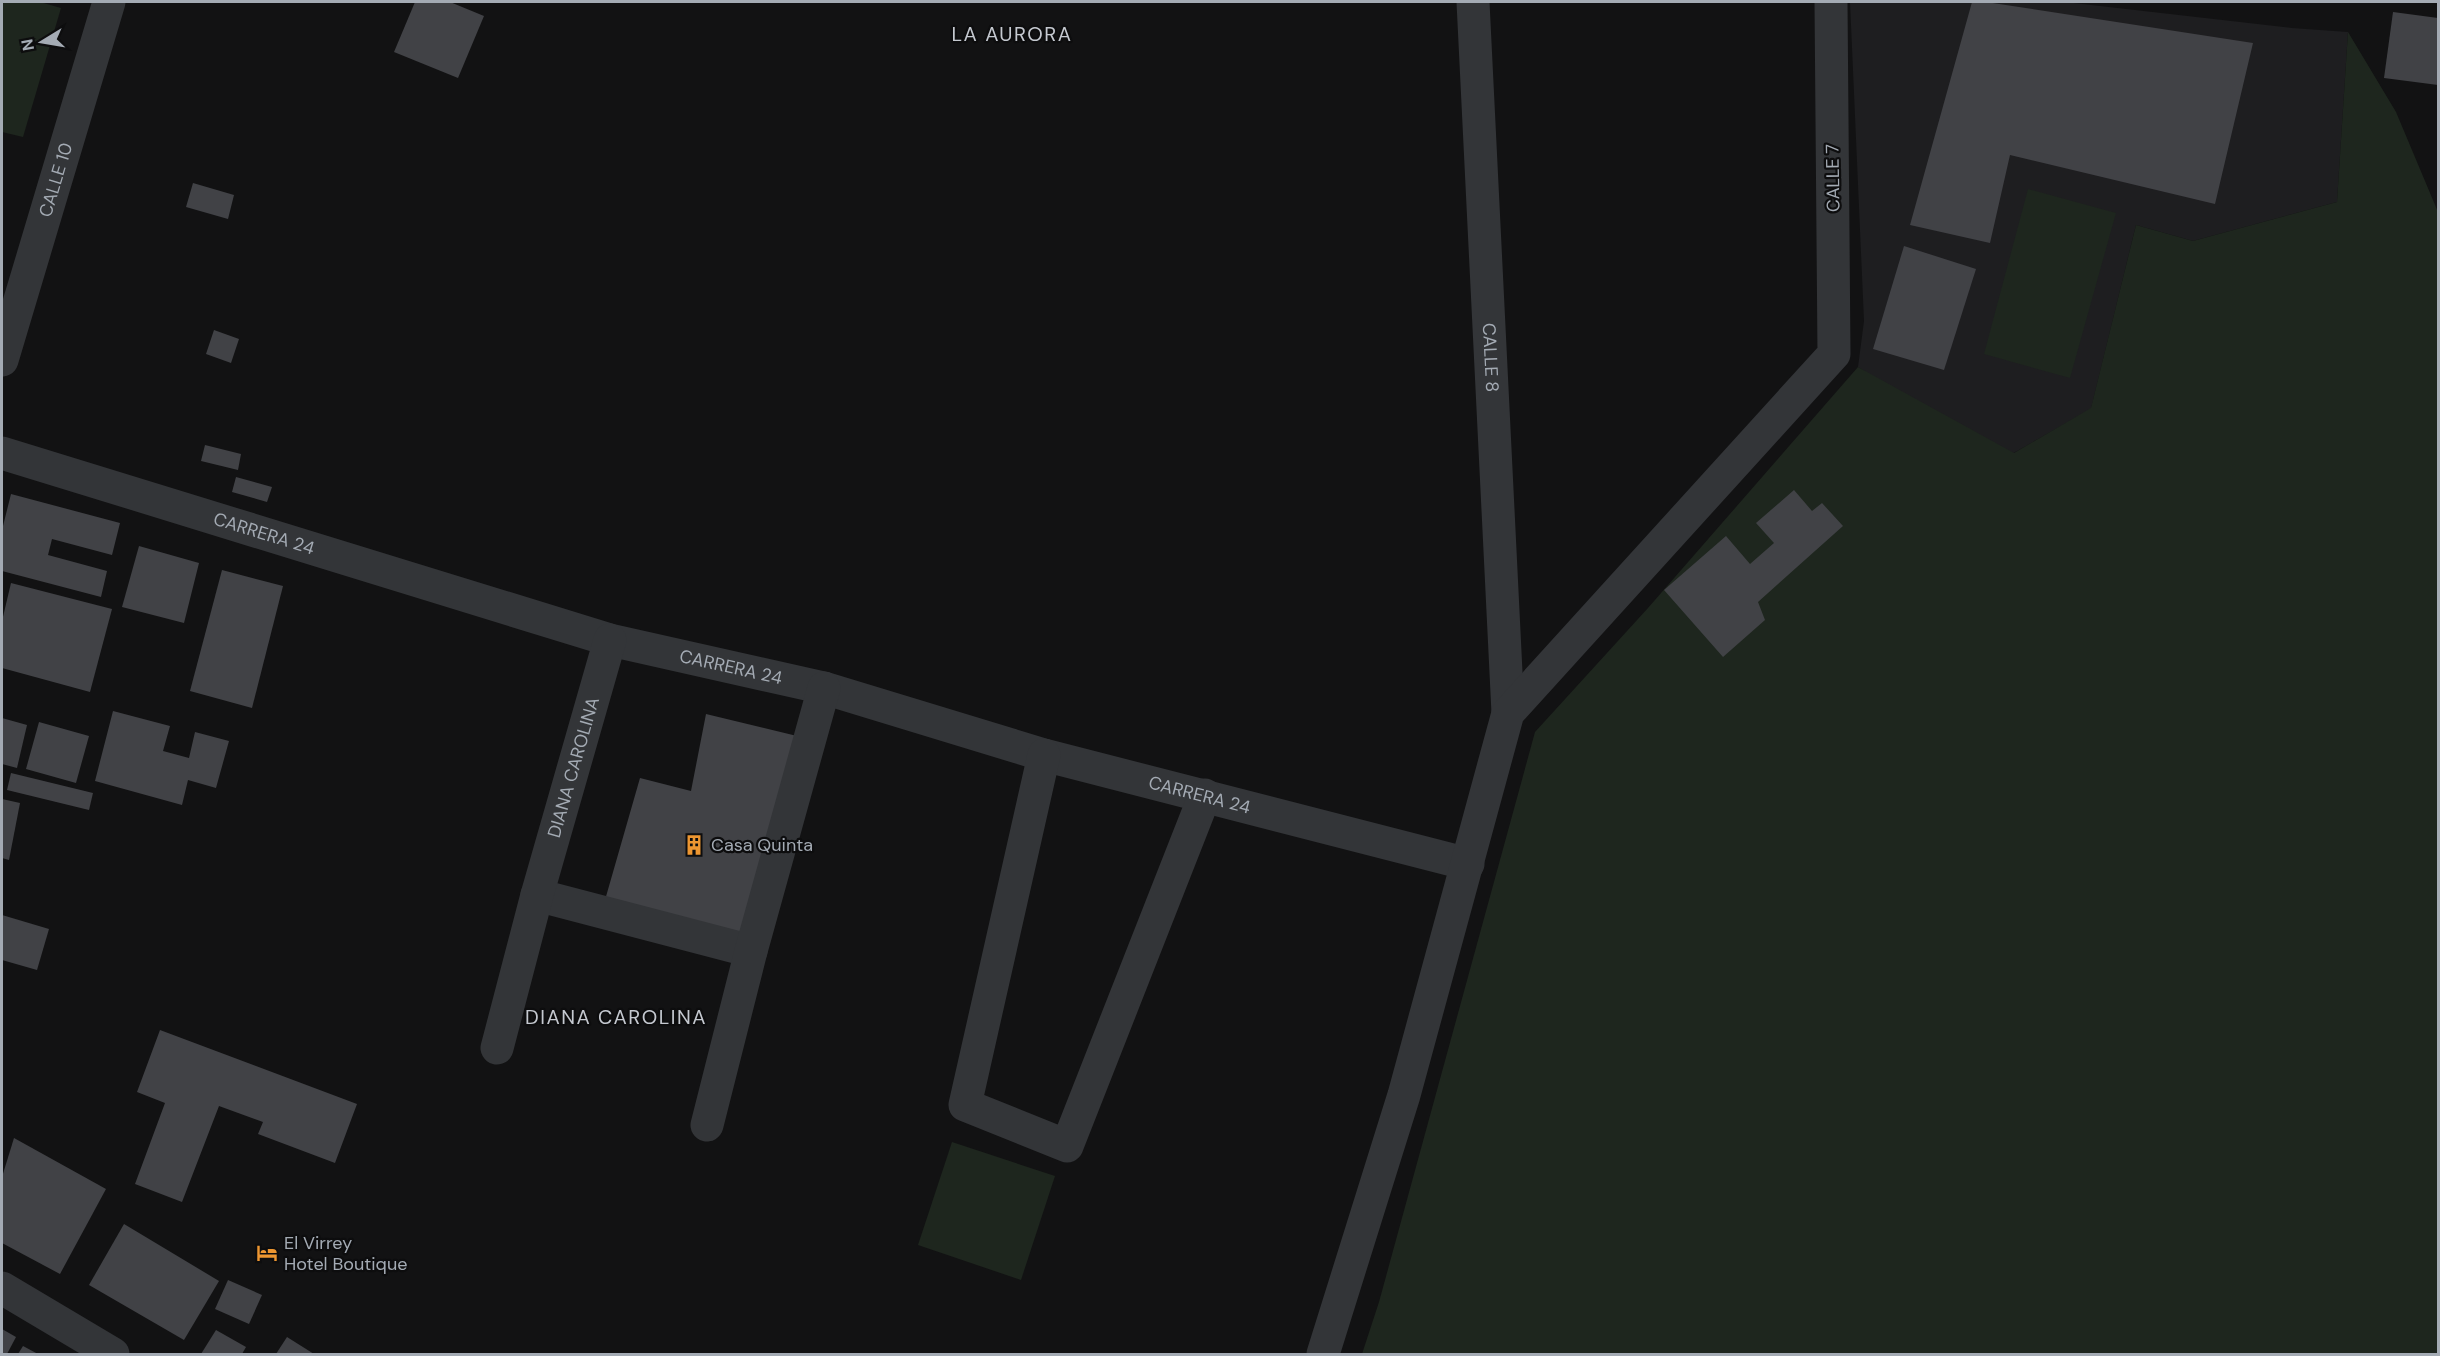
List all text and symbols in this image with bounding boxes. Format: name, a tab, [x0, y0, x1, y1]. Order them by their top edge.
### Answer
north arrow	[12, 12, 72, 72]
district label: LA AURORA	[952, 21, 1072, 47]
text: N	[16, 37, 39, 52]
street label: CALLE 10	[33, 140, 78, 220]
street label: CALLE 7	[1820, 144, 1846, 212]
street label: CALLE 8	[1477, 322, 1504, 393]
street label: CARRERA 24	[210, 507, 317, 560]
street label: CARRERA 24	[677, 644, 785, 690]
street label: DIANA CAROLINA	[542, 694, 605, 840]
street label: CARRERA 24	[1146, 770, 1253, 820]
building icon: Casa Quinta	[682, 833, 706, 857]
place label: Casa Quinta	[711, 833, 813, 857]
district label: DIANA CAROLINA	[525, 1004, 707, 1030]
place label: El Virrey Hotel Boutique	[284, 1231, 407, 1276]
hotel icon: El Virrey Hotel Boutique	[255, 1241, 279, 1265]

